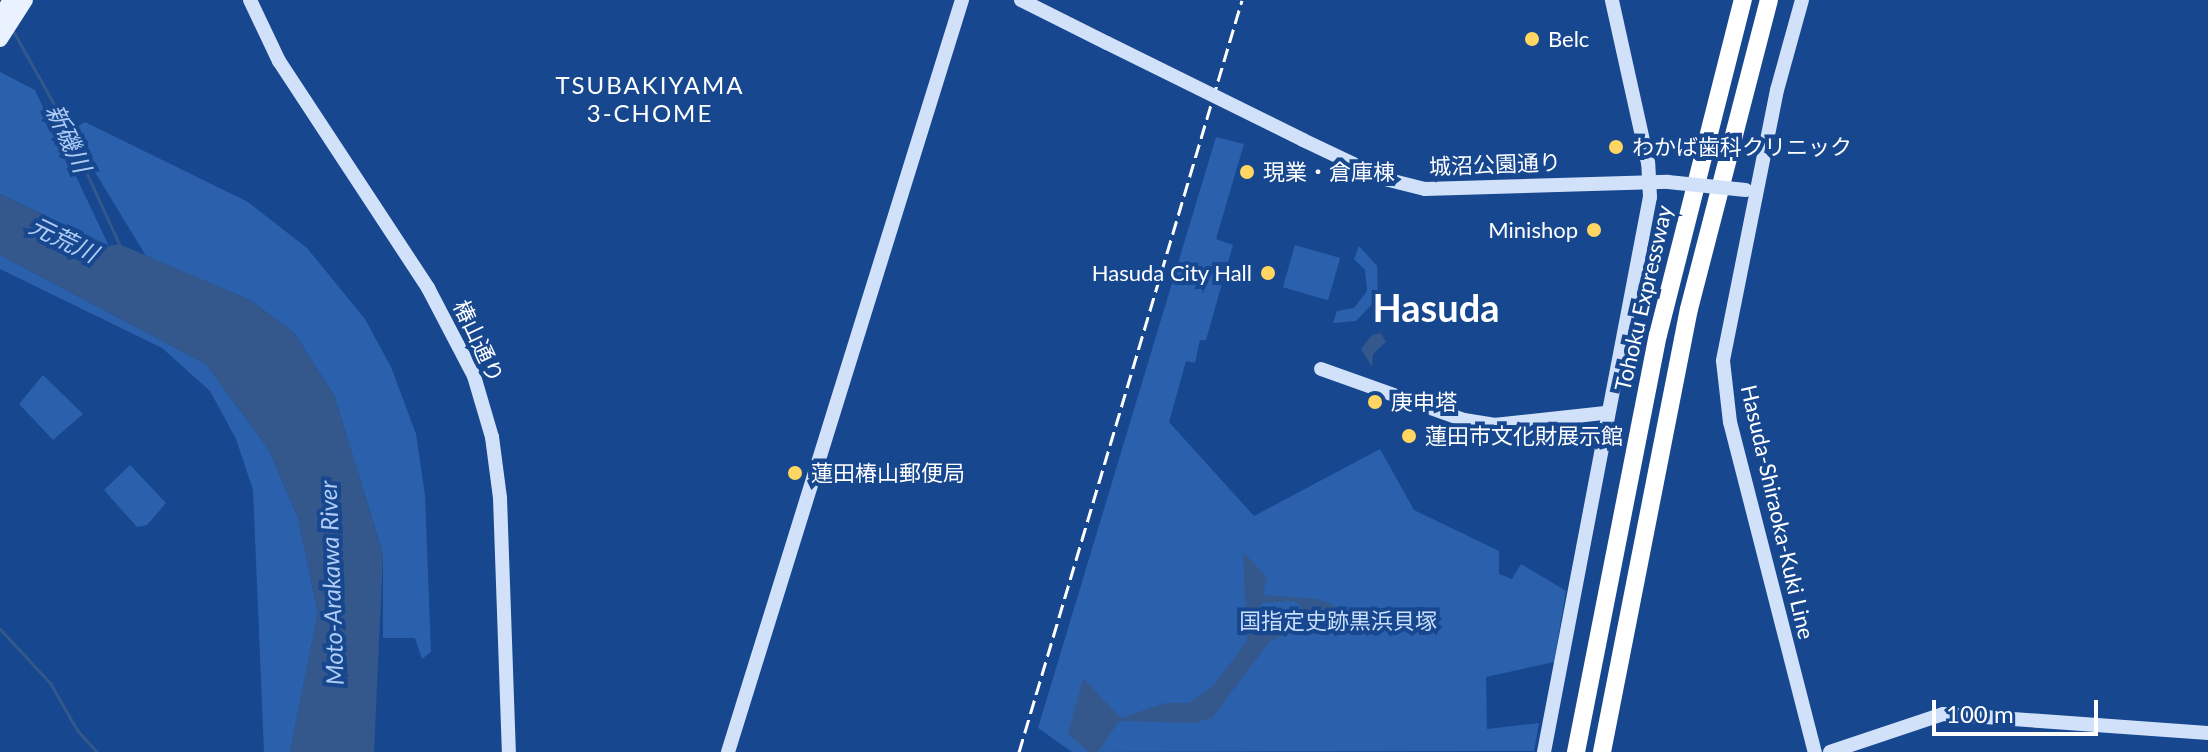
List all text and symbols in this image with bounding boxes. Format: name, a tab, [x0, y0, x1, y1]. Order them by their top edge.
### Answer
place label: Belc	[1548, 26, 1589, 52]
marker: Belc	[1523, 30, 1541, 48]
district label: TSUBAKIYAMA 3-CHOME	[556, 71, 744, 127]
water label: 新磯川	[41, 99, 97, 177]
place label: わかば歯科クリニック	[1632, 134, 1852, 160]
marker: わかば歯科クリニック	[1607, 138, 1625, 156]
street label: 城沼公園通り	[1429, 149, 1561, 179]
place label: 現業・倉庫棟	[1263, 159, 1395, 185]
marker: 現業・倉庫棟	[1238, 163, 1256, 181]
street label: Tohoku Expressway	[1609, 202, 1677, 394]
water label: 元荒川	[25, 210, 103, 268]
place label: Minishop	[1488, 217, 1578, 243]
marker: Minishop	[1585, 221, 1603, 239]
place label: Hasuda City Hall	[1091, 260, 1252, 286]
marker: Hasuda City Hall	[1259, 264, 1277, 282]
district label: Hasuda	[1372, 285, 1500, 331]
street label: 椿山通り	[448, 296, 510, 386]
street label: Hasuda-Shiraoka-Kuki Line	[1736, 382, 1820, 642]
place label: 庚申塔	[1391, 389, 1457, 415]
marker: 庚申塔	[1366, 393, 1384, 411]
place label: 蓮田市文化財展示館	[1425, 423, 1623, 449]
marker: 蓮田市文化財展示館	[1400, 427, 1418, 445]
place label: 蓮田椿山郵便局	[811, 460, 965, 486]
marker: 蓮田椿山郵便局	[786, 464, 804, 482]
water label: Moto-Arakawa River	[313, 480, 349, 686]
park label: 国指定史跡黒浜貝塚	[1239, 608, 1437, 634]
scale bar	[1936, 684, 2102, 734]
text: 100 m	[1946, 699, 2014, 728]

